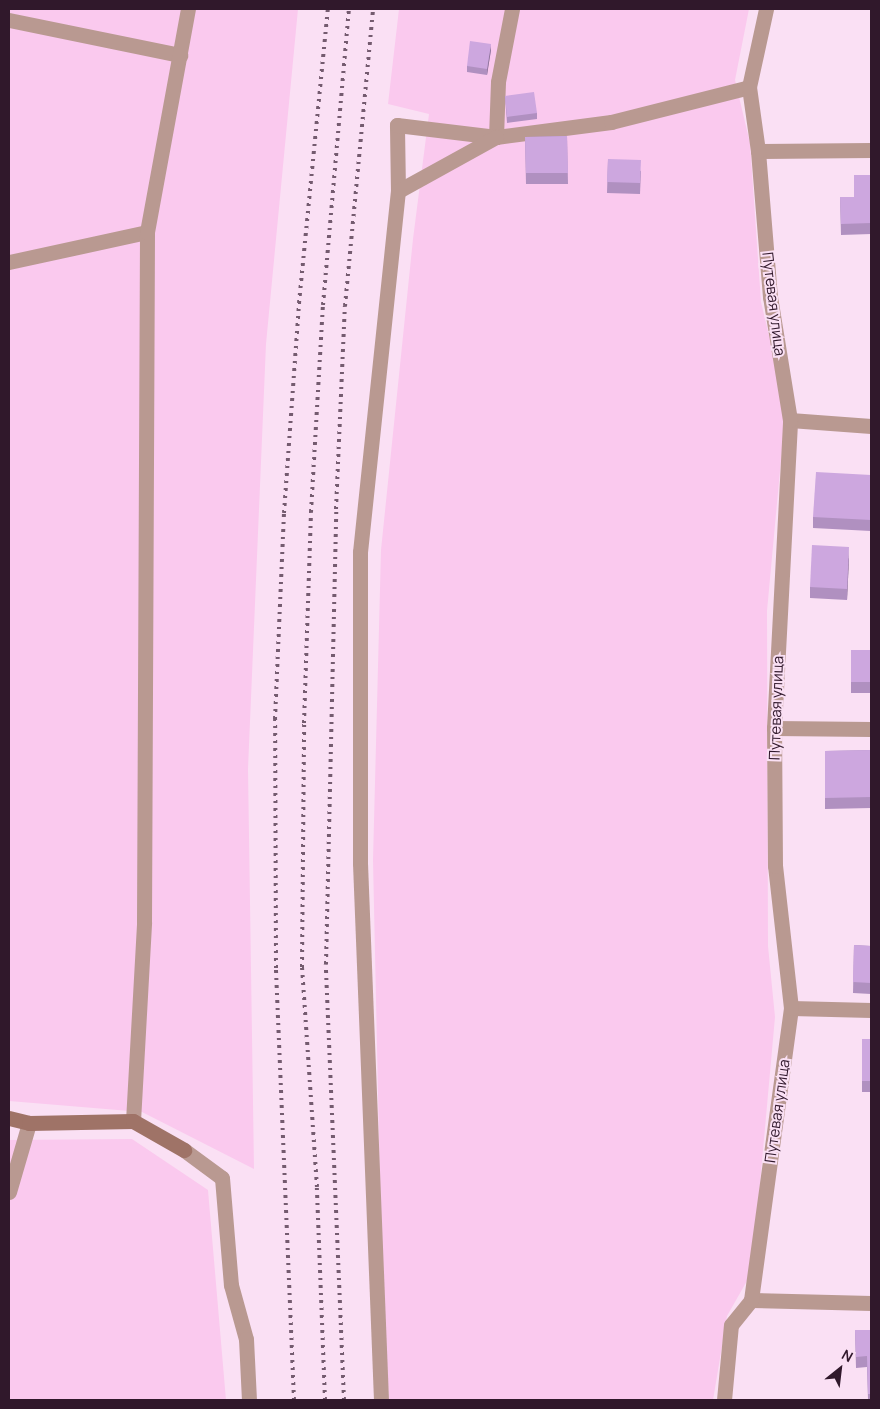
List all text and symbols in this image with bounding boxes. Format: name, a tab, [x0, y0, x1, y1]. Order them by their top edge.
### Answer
street label: Путевая улица	[759, 251, 789, 357]
street label: Путевая улица	[765, 655, 787, 761]
street label: Путевая улица	[761, 1058, 793, 1164]
north arrow	[815, 1344, 865, 1394]
text: N	[839, 1345, 857, 1366]

